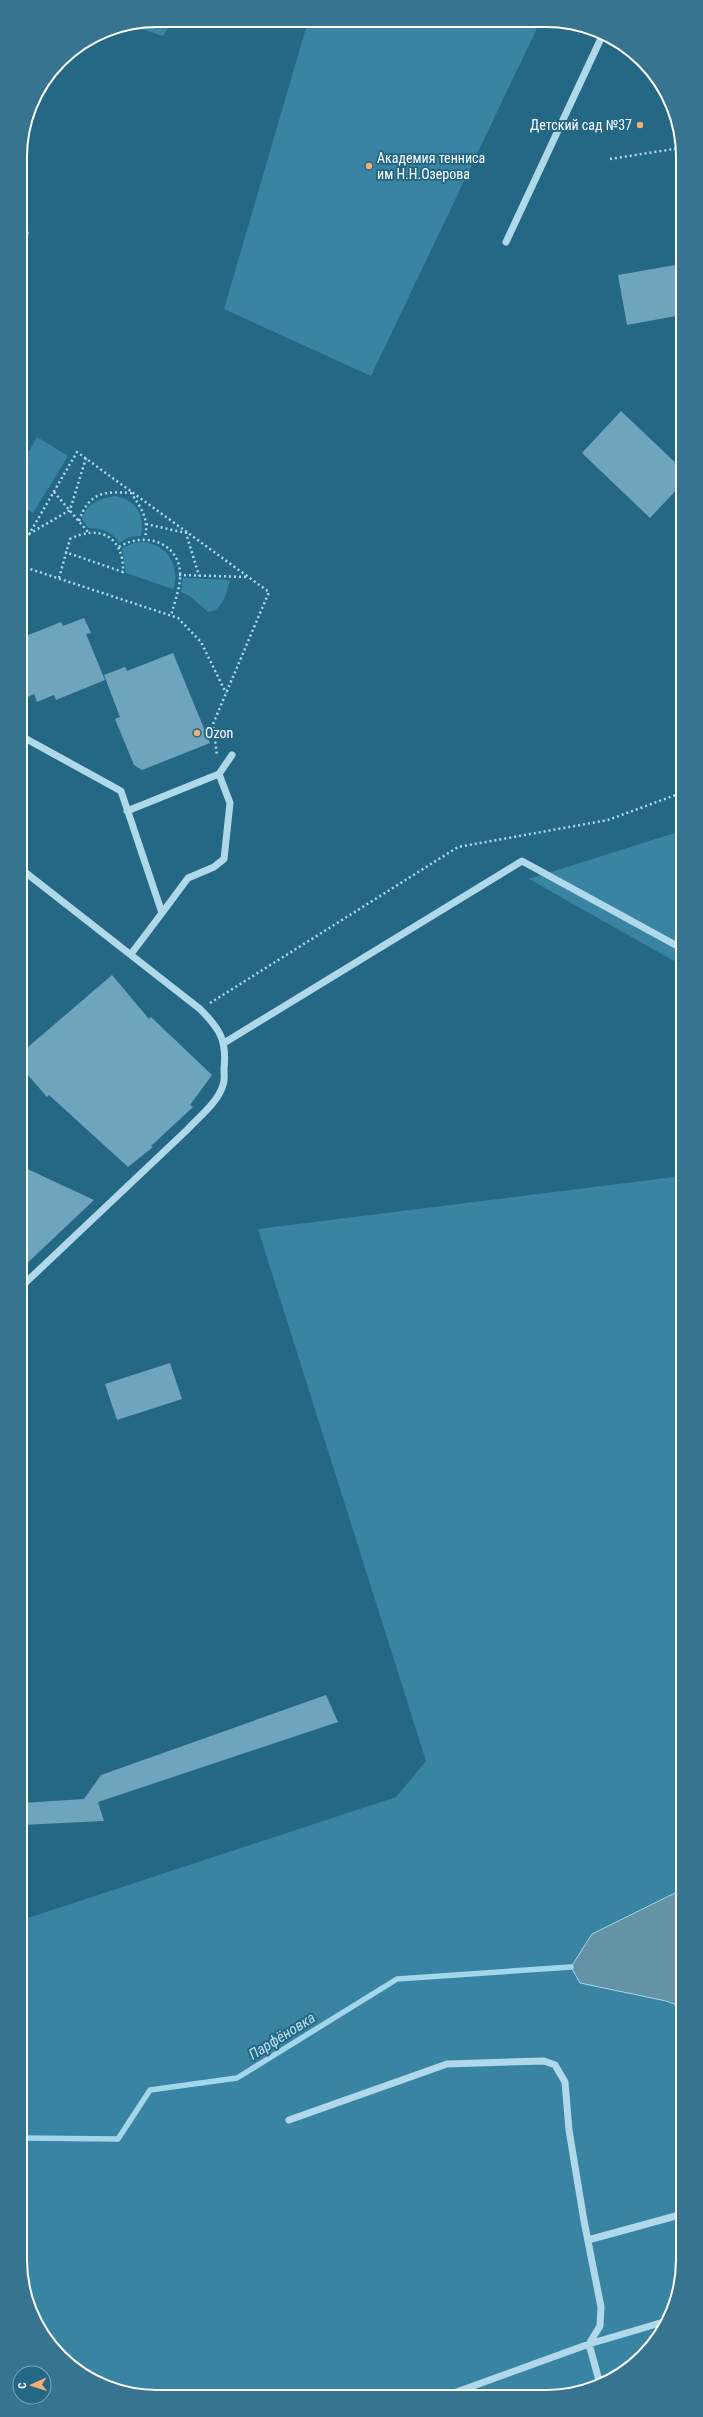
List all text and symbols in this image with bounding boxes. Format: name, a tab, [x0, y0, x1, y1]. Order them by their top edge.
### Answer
place label: Детский сад №37	[530, 117, 632, 133]
marker: Детский сад №37	[635, 120, 645, 130]
place label: Академия тенниса им Н.Н.Озерова	[377, 150, 485, 182]
marker: Академия тенниса им Н.Н.Озерова	[364, 161, 374, 171]
place label: Ozon	[205, 725, 233, 741]
marker: Ozon	[192, 728, 202, 738]
water label: Парфёновка	[245, 2008, 319, 2064]
north arrow	[12, 2365, 52, 2405]
text: С	[16, 2382, 29, 2389]

